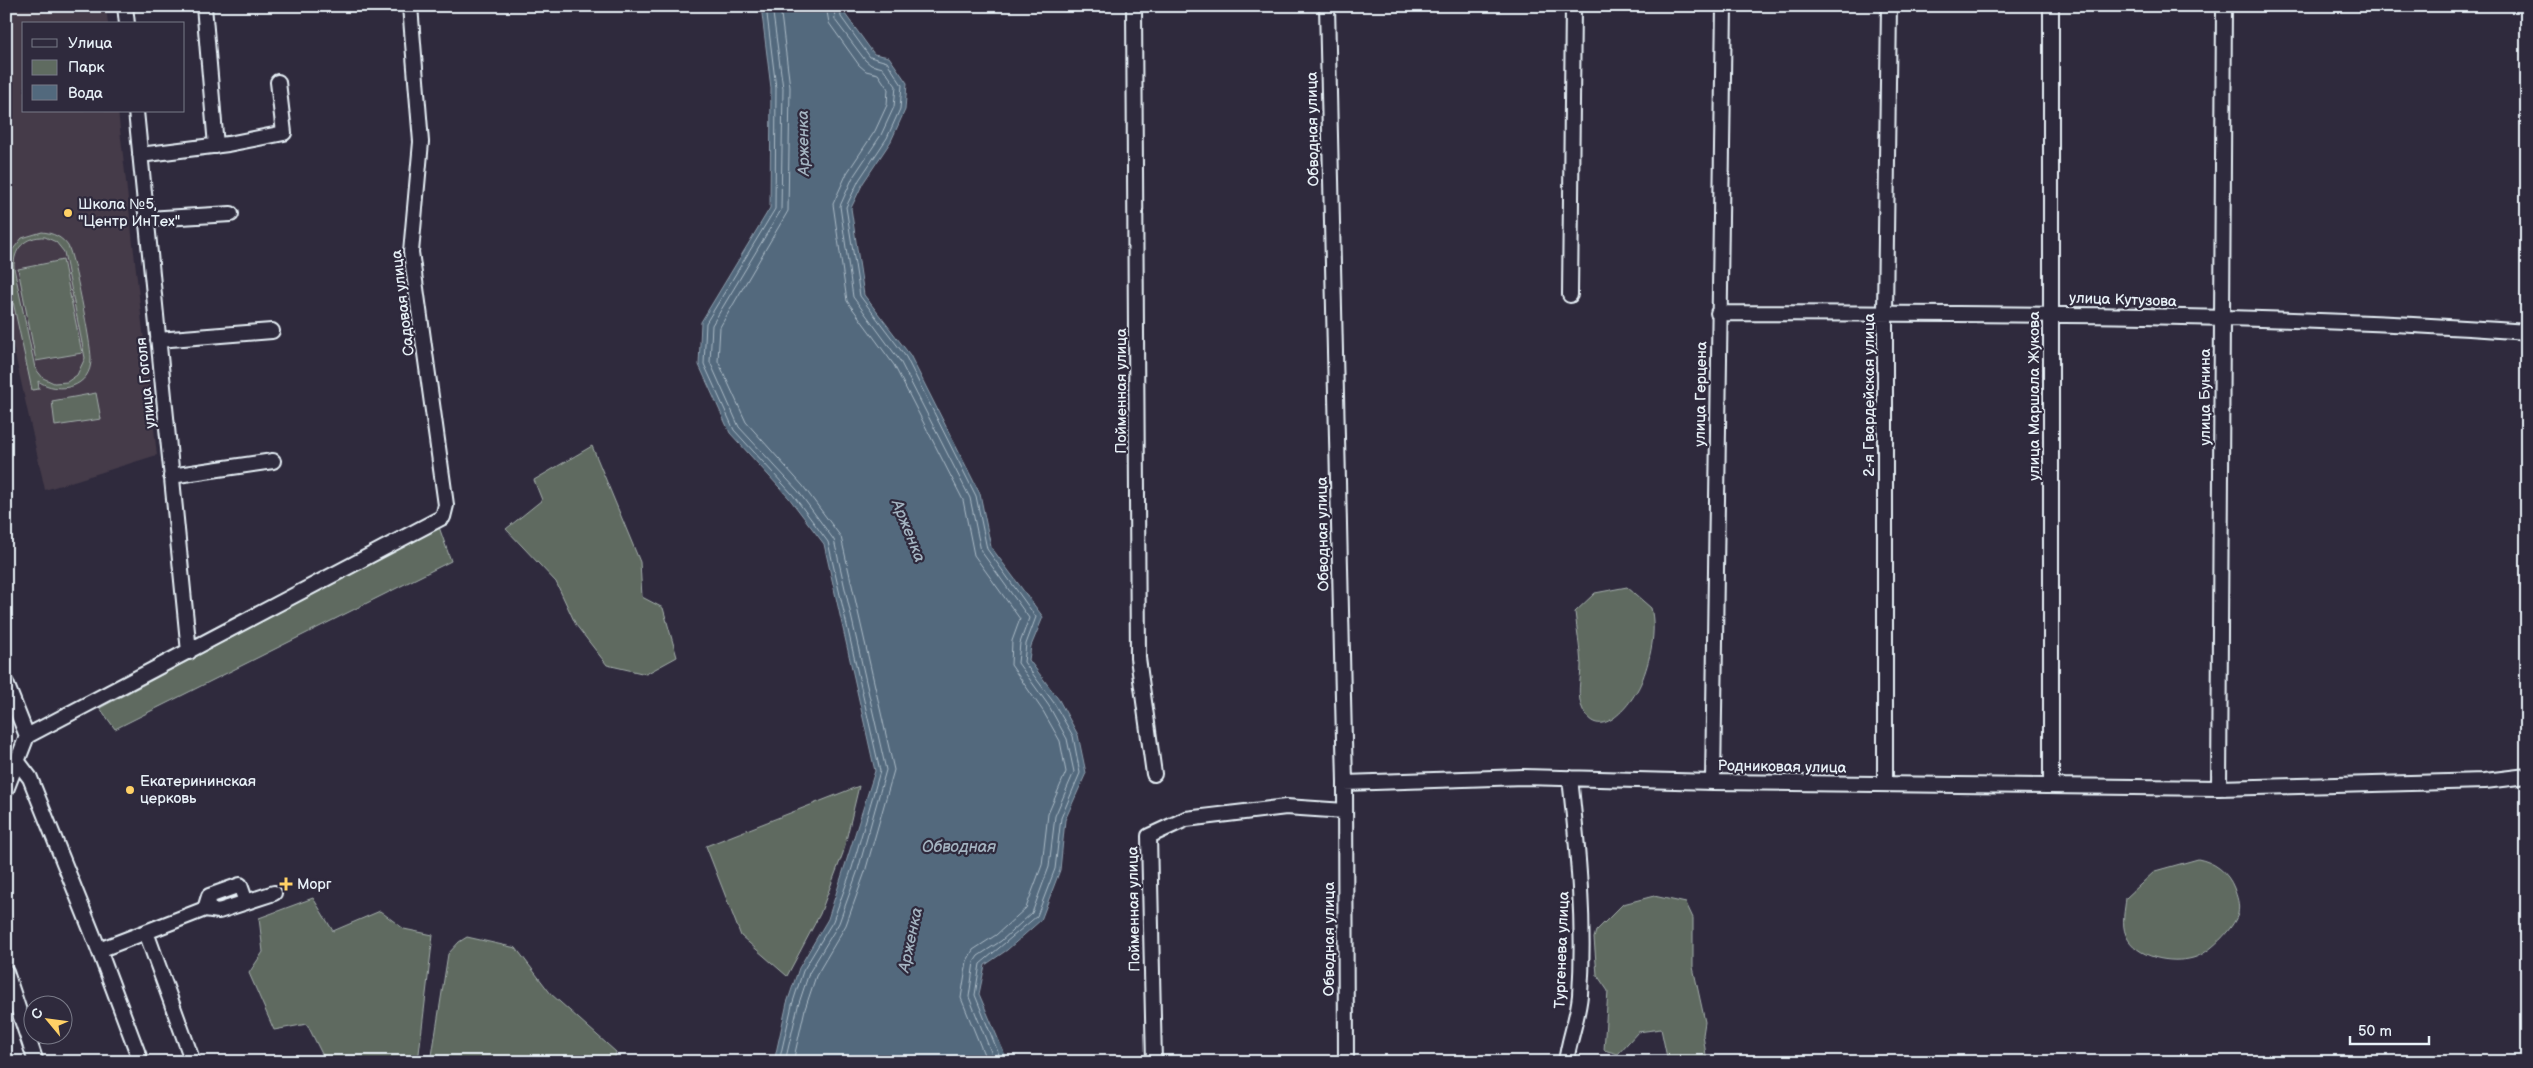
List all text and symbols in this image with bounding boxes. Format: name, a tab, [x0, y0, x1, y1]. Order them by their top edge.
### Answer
legend	[22, 22, 185, 112]
text: Улица	[68, 34, 113, 53]
text: Парк	[68, 58, 105, 77]
street label: Обводная улица	[1302, 71, 1323, 186]
text: Вода	[68, 84, 103, 103]
water label: Арженка	[794, 110, 814, 177]
place label: Школа №5, "Центр ИнТех"	[78, 195, 180, 231]
marker: Школа №5, "Центр ИнТех"	[62, 207, 74, 219]
street label: Садовая улица	[387, 249, 419, 357]
street label: улица Кутузова	[2069, 289, 2177, 311]
street label: улица Маршала Жукова	[2025, 311, 2044, 481]
street label: 2-я Гвардейская улица	[1860, 313, 1879, 477]
street label: Пойменная улица	[1112, 328, 1131, 454]
street label: улица Гоголя	[132, 336, 160, 430]
street label: улица Герцена	[1691, 341, 1711, 447]
street label: улица Бунина	[2196, 348, 2215, 446]
street label: Обводная улица	[1312, 476, 1333, 591]
water label: Арженка	[886, 496, 929, 565]
street label: Родниковая улица	[1717, 756, 1847, 778]
place label: Екатерининская церковь	[140, 772, 256, 808]
marker: Екатерининская церковь	[124, 784, 136, 796]
water label: Обводная	[922, 838, 996, 857]
street label: Пойменная улица	[1123, 846, 1145, 972]
place label: Морг	[297, 875, 332, 894]
marker: Морг	[279, 877, 293, 891]
street label: Обводная улица	[1320, 882, 1339, 996]
street label: Тургенева улица	[1550, 891, 1574, 1009]
water label: Арженка	[895, 906, 927, 975]
north arrow	[22, 996, 72, 1046]
text: С	[27, 1005, 47, 1022]
scale bar	[2350, 1013, 2429, 1045]
text: 50 m	[2358, 1022, 2392, 1041]

